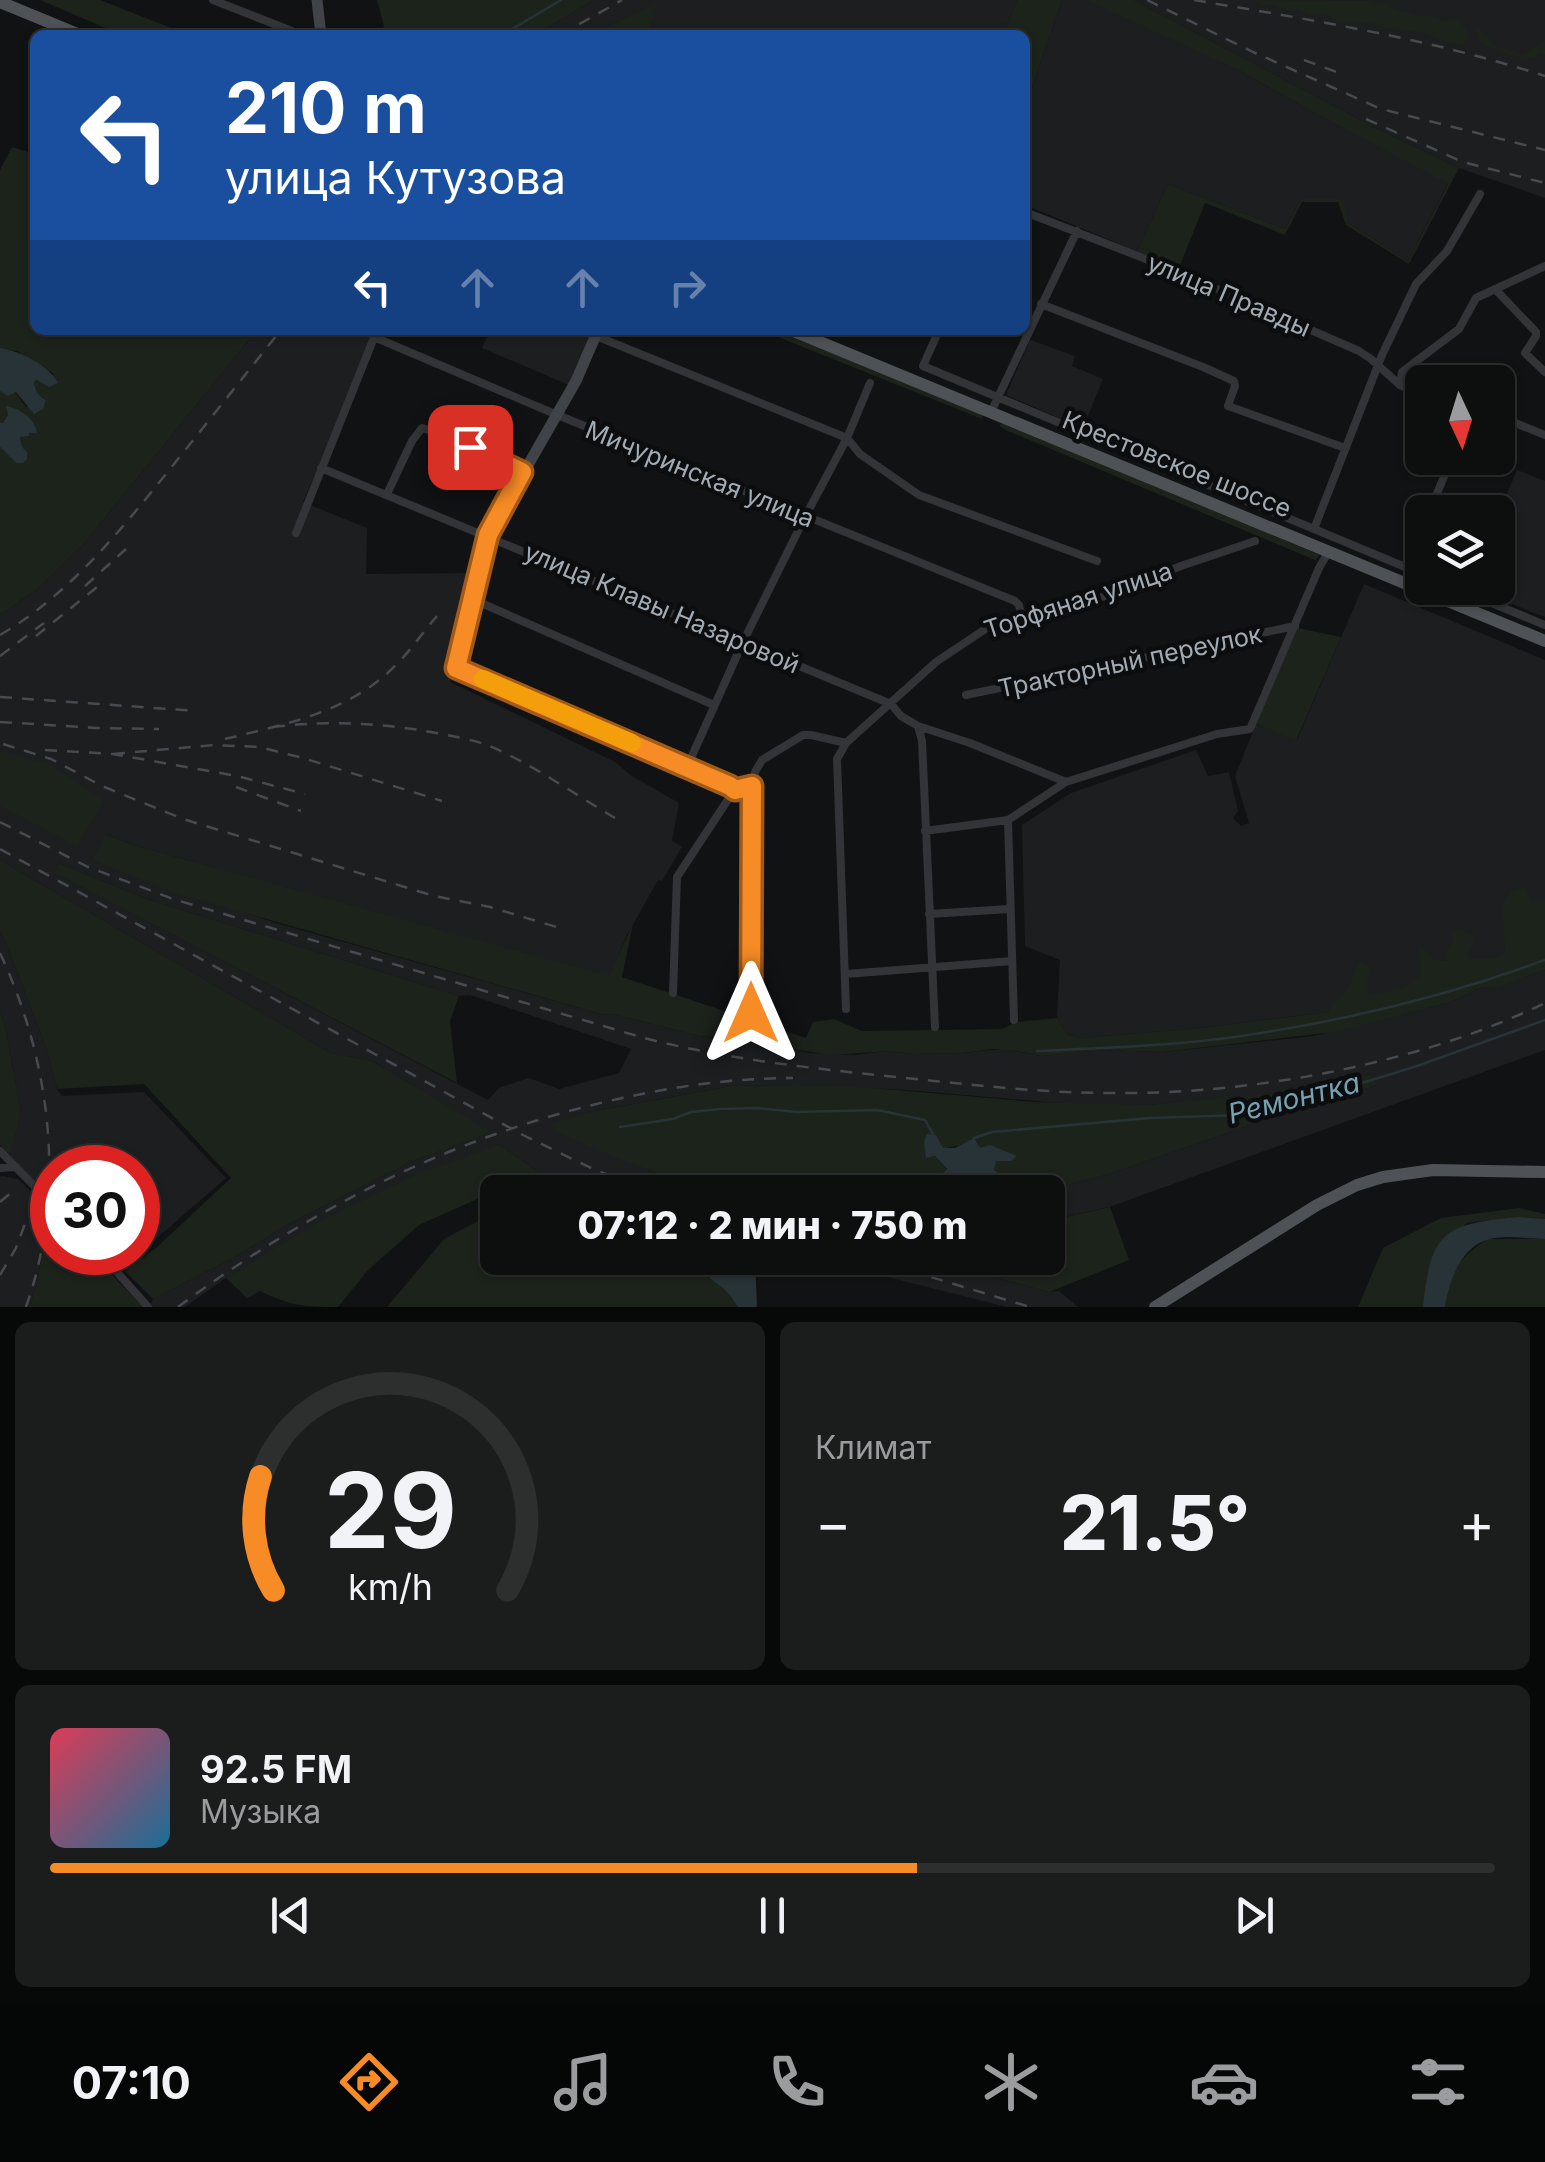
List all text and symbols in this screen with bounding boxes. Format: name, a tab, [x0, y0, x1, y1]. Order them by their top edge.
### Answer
text: 210 m	[225, 65, 427, 150]
icon: left	[60, 70, 190, 200]
text: улица Кутузова	[225, 150, 566, 205]
street label: улица Правды	[1143, 247, 1315, 343]
icon: left	[345, 260, 400, 315]
icon: ahead	[450, 260, 505, 315]
icon: ahead	[555, 260, 610, 315]
icon: right	[660, 260, 715, 315]
north arrow	[1405, 365, 1515, 475]
map controls	[1405, 365, 1515, 605]
street label: Крестовское шоссе	[1058, 404, 1296, 524]
pin	[428, 405, 513, 490]
street label: Мичуринская улица	[581, 414, 819, 534]
icon: arrive	[443, 420, 498, 475]
button: layers	[1405, 495, 1515, 605]
street label: улица Клавы Назаровой	[520, 536, 804, 680]
street label: Торфяная улица	[980, 555, 1176, 645]
street label: Тракторный переулок	[995, 618, 1265, 704]
position arrow	[699, 961, 803, 1065]
water label: Ремонтка	[1225, 1065, 1363, 1131]
speed limit sign: 30	[30, 1145, 160, 1275]
text: 07:12 · 2 мин · 750 m	[578, 1202, 967, 1248]
text: Климат	[815, 1428, 931, 1467]
text: 29	[323, 1447, 457, 1573]
text: 21.5°	[1060, 1477, 1250, 1568]
text: −	[815, 1490, 851, 1556]
text: +	[1459, 1490, 1495, 1556]
text: km/h	[348, 1565, 432, 1609]
text: 92.5 FM	[200, 1746, 352, 1792]
text: Музыка	[200, 1792, 321, 1831]
icon: previous	[263, 1888, 318, 1943]
icon: pause	[745, 1888, 800, 1943]
icon: next	[1227, 1888, 1282, 1943]
icon: directions	[334, 2047, 404, 2117]
icon: music	[548, 2047, 618, 2117]
icon: phone	[762, 2047, 832, 2117]
icon: climate	[976, 2047, 1046, 2117]
icon: car	[1189, 2047, 1259, 2117]
icon: filters	[1403, 2047, 1473, 2117]
text: 07:10	[72, 2055, 191, 2110]

